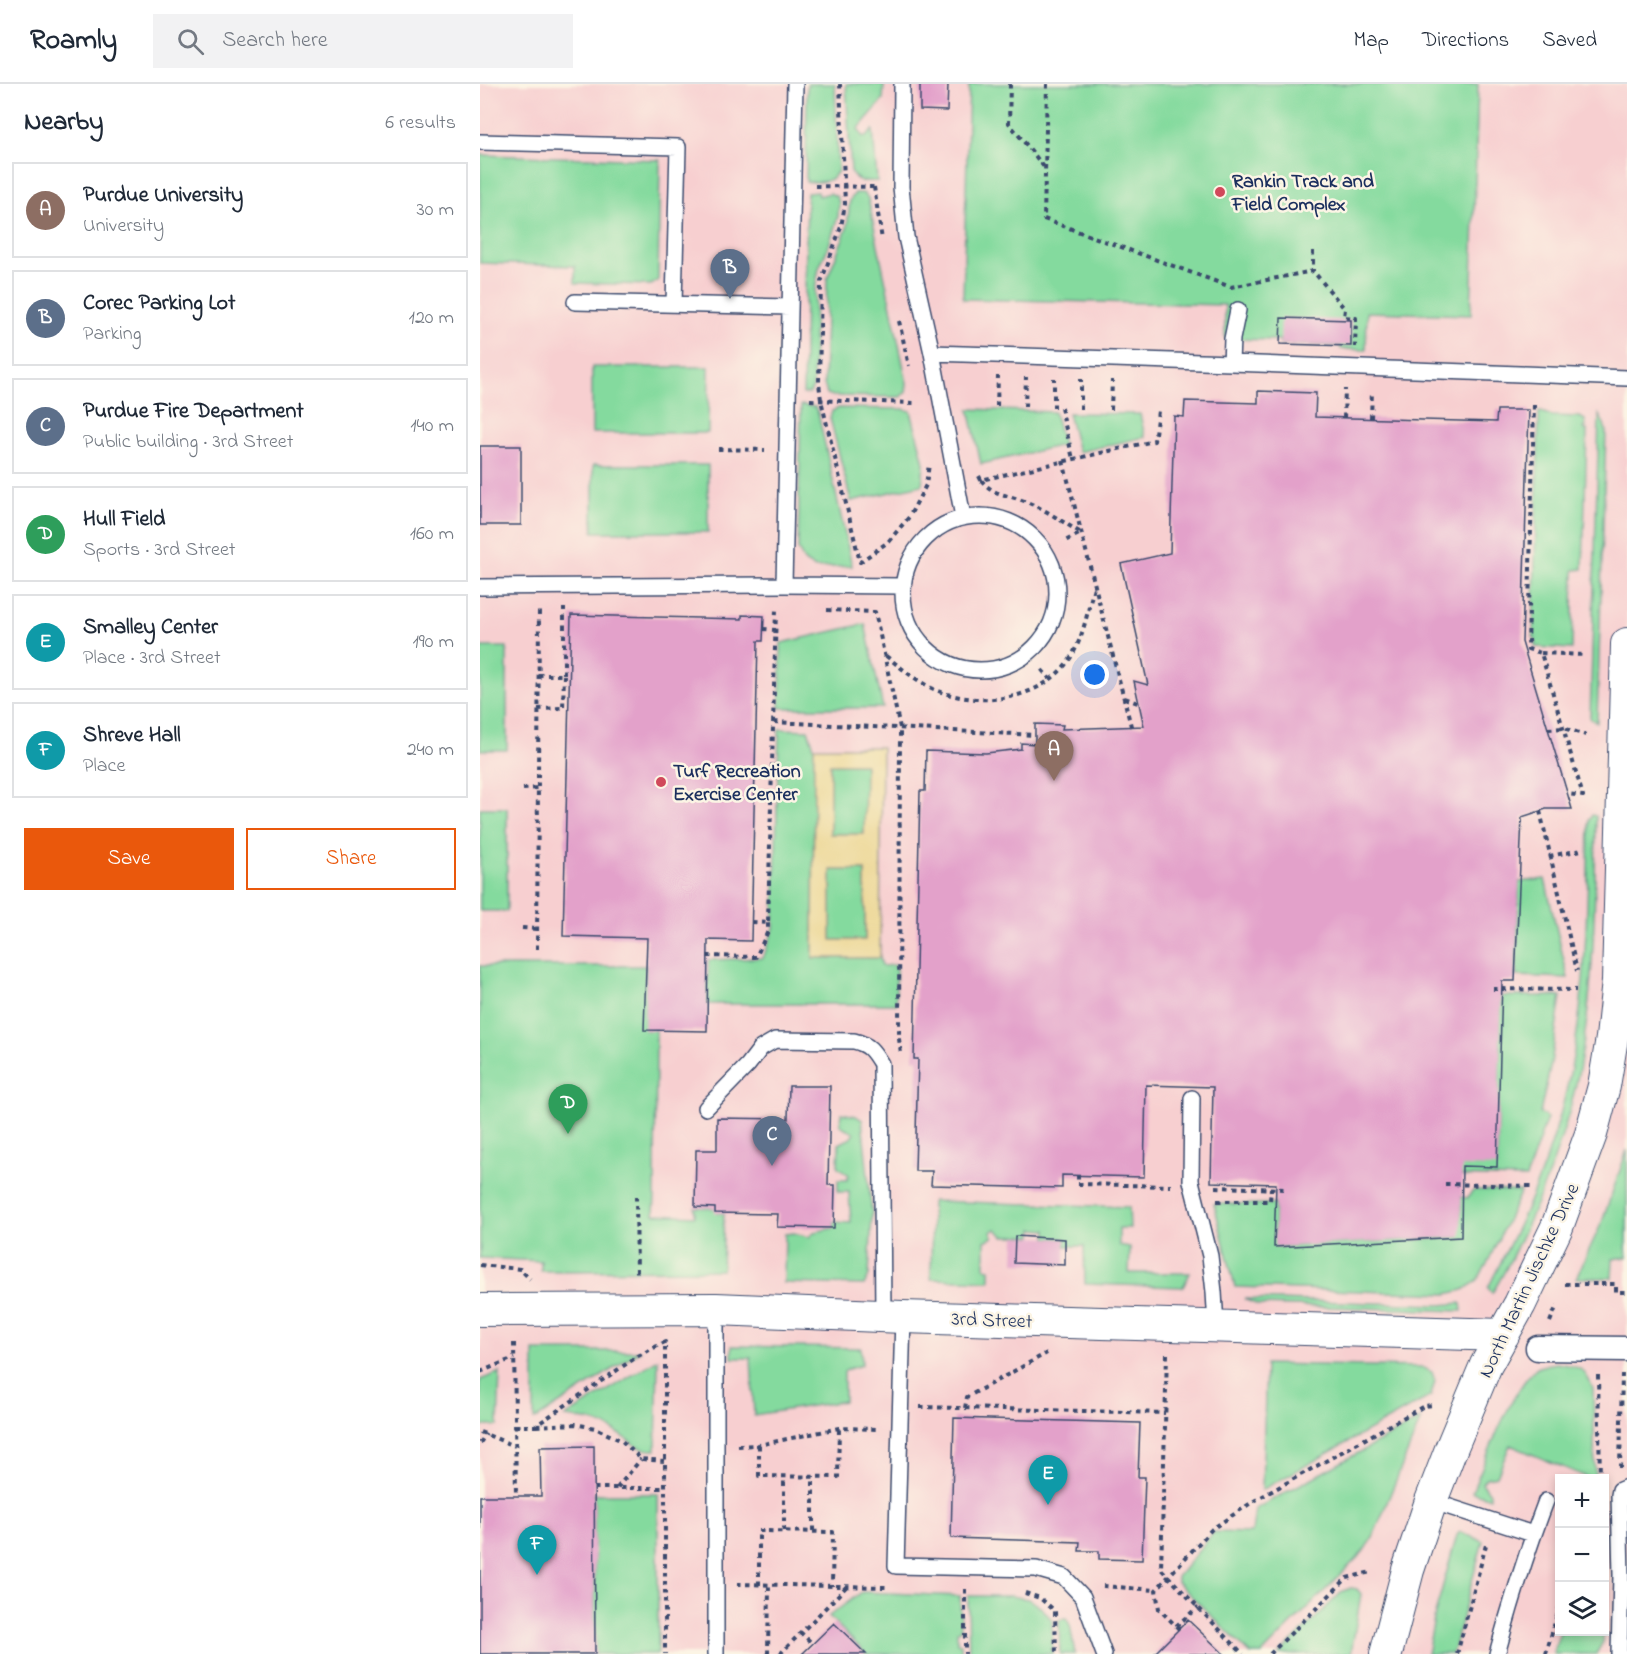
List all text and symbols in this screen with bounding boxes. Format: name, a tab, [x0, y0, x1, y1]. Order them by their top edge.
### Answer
search box	[153, 14, 573, 68]
text: Roamly	[30, 21, 117, 62]
icon: search	[174, 25, 207, 58]
text: Search here	[222, 25, 328, 57]
text: Map	[1353, 26, 1389, 56]
text: Directions	[1422, 26, 1509, 56]
text: Saved	[1542, 26, 1597, 56]
text: Nearby	[24, 104, 103, 142]
text: 6 results	[385, 109, 456, 138]
place label: Rankin Track and Field Complex	[1231, 168, 1375, 220]
text: Purdue University	[83, 180, 243, 212]
marker: Rankin Track and Field Complex	[1213, 185, 1227, 199]
text: A	[39, 196, 52, 225]
text: 30 m	[417, 196, 454, 225]
text: University	[83, 212, 164, 241]
pin: B	[710, 250, 750, 299]
text: Corec Parking Lot	[83, 288, 235, 320]
text: B	[39, 304, 52, 333]
text: 120 m	[409, 304, 454, 333]
text: Parking	[83, 320, 142, 349]
text: Purdue Fire Department	[83, 396, 304, 428]
text: C	[40, 412, 51, 441]
text: 140 m	[410, 412, 454, 441]
text: Public building · 3rd Street	[83, 428, 294, 457]
text: Hull Field	[83, 504, 165, 536]
text: D	[38, 520, 53, 549]
text: 160 m	[410, 520, 454, 549]
text: Sports · 3rd Street	[83, 536, 236, 565]
text: Smalley Center	[83, 612, 218, 644]
text: E	[39, 628, 52, 657]
text: 190 m	[412, 628, 454, 657]
text: Place · 3rd Street	[83, 644, 221, 673]
your location	[1080, 660, 1109, 689]
text: Shreve Hall	[83, 720, 181, 752]
pin: A	[1034, 732, 1074, 781]
text: F	[39, 736, 52, 765]
text: 240 m	[407, 736, 454, 765]
text: Place	[83, 752, 125, 781]
place label: Turf Recreation Exercise Center	[673, 758, 801, 810]
marker: Turf Recreation Exercise Center	[654, 775, 668, 789]
button: Save	[24, 828, 234, 890]
button: Share	[246, 828, 456, 890]
pin: D	[548, 1084, 587, 1134]
pin: C	[752, 1116, 792, 1166]
street label: North Martin Jischke Drive	[1472, 1179, 1588, 1383]
street label: 3rd Street	[951, 1306, 1033, 1337]
pin: E	[1028, 1456, 1068, 1505]
map controls	[1555, 1474, 1609, 1636]
button: +	[1555, 1474, 1609, 1528]
pin: F	[518, 1526, 556, 1575]
button: −	[1555, 1528, 1609, 1582]
button: layers	[1555, 1582, 1609, 1636]

